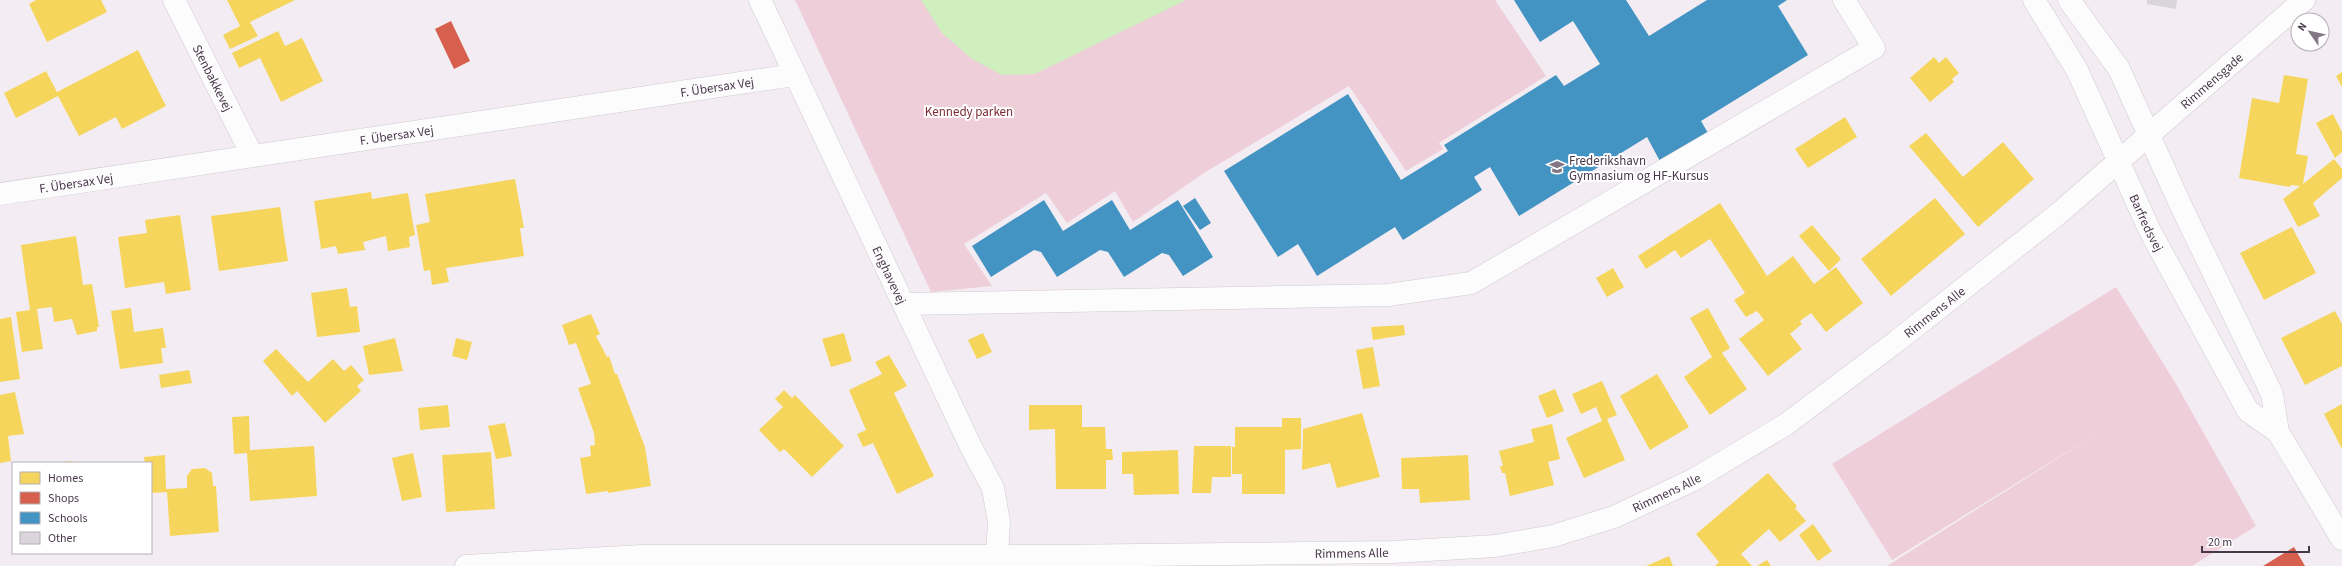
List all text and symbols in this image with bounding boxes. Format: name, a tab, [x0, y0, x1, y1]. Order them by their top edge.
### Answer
north arrow	[2290, 12, 2330, 52]
text: N	[2294, 19, 2310, 34]
street label: Stenbakkevej	[188, 42, 237, 115]
street label: Rimmensgade	[2177, 49, 2247, 114]
street label: F. Übersax Vej	[679, 73, 755, 102]
park label: Kennedy parken	[925, 103, 1013, 121]
street label: F. Übersax Vej	[359, 121, 435, 150]
place label: Frederikshavn Gymnasium og HF-Kursus	[1569, 152, 1709, 185]
school or university icon: Frederikshavn Gymnasium og HF-Kursus	[1548, 158, 1566, 176]
street label: F. Übersax Vej	[38, 169, 114, 198]
street label: Barfredsvej	[2124, 191, 2168, 255]
street label: Enghavevej	[867, 243, 910, 307]
street label: Rimmens Alle	[1900, 282, 1969, 342]
legend	[12, 462, 152, 554]
street label: Rimmens Alle	[1629, 469, 1705, 517]
text: Homes	[48, 470, 83, 487]
text: Shops	[48, 490, 79, 507]
text: Schools	[48, 510, 88, 527]
scale bar	[2202, 528, 2309, 554]
text: Other	[48, 530, 78, 547]
text: 20 m	[2208, 534, 2232, 551]
street label: Rimmens Alle	[1315, 544, 1389, 563]

